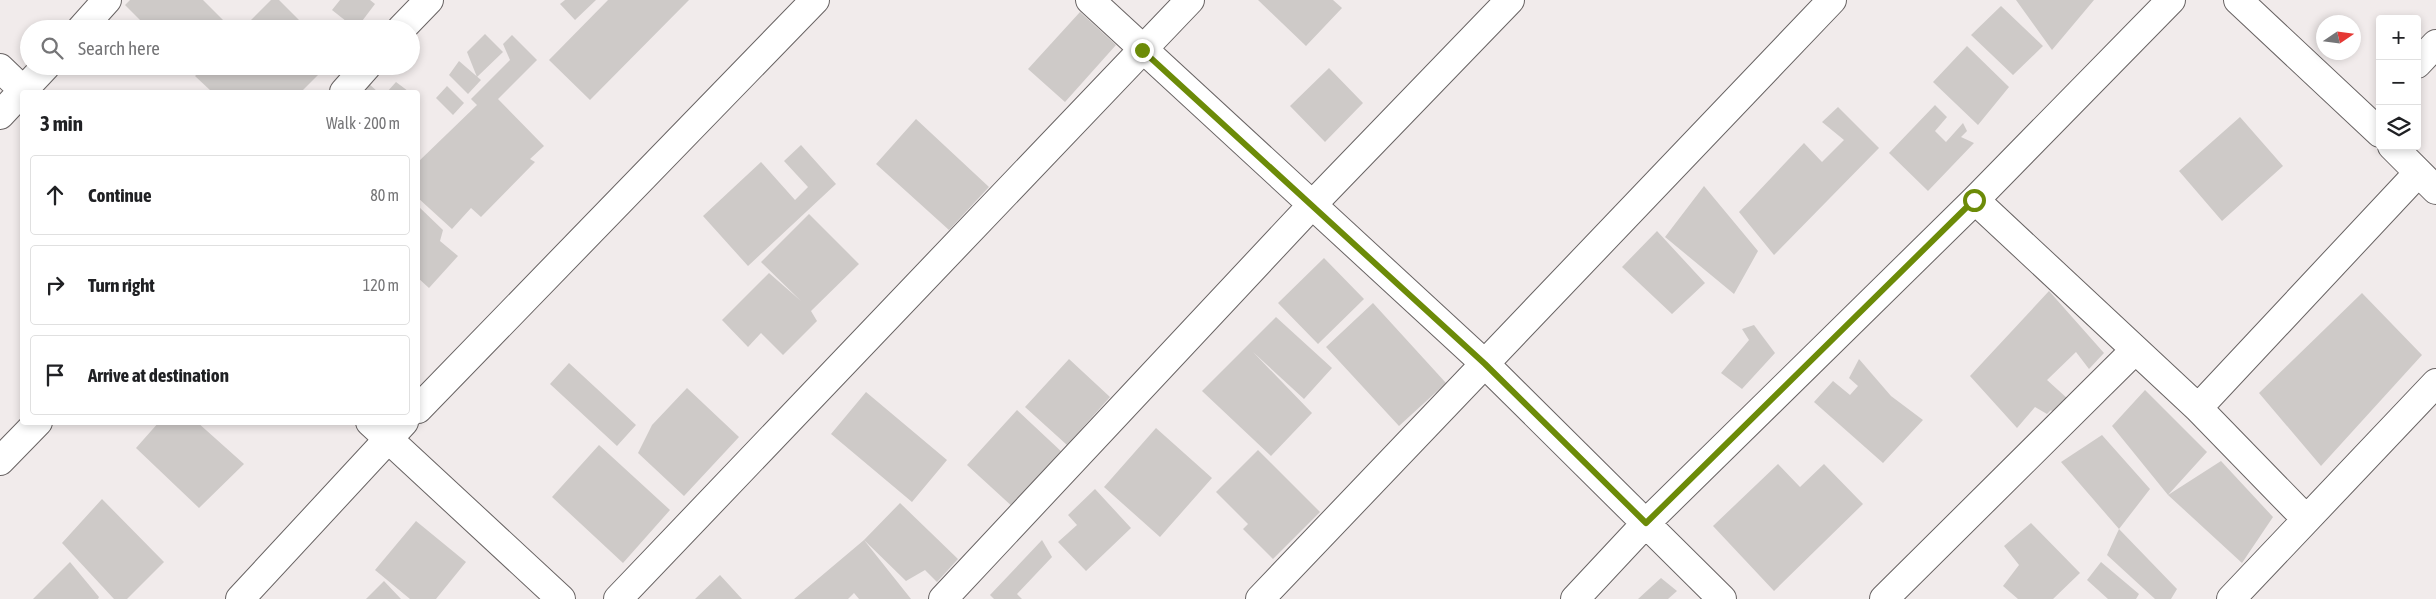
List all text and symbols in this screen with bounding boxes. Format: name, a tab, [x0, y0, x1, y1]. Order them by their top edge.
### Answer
north arrow	[2316, 15, 2361, 60]
map controls	[2376, 15, 2421, 150]
button: +	[2376, 15, 2421, 60]
search box	[20, 20, 420, 75]
icon: search	[38, 34, 66, 62]
text: Search here	[78, 37, 160, 59]
route end	[1131, 39, 1154, 62]
button: −	[2376, 60, 2421, 105]
button: layers	[2376, 105, 2421, 150]
text: 3 min	[40, 111, 83, 135]
text: Walk · 200 m	[326, 114, 400, 132]
icon: ahead	[41, 181, 69, 209]
text: Continue	[88, 184, 152, 206]
text: 80 m	[370, 186, 399, 204]
route start	[1963, 189, 1986, 212]
icon: right	[41, 271, 69, 299]
text: Turn right	[88, 274, 155, 296]
text: 120 m	[363, 276, 399, 294]
icon: arrive	[41, 361, 69, 389]
text: Arrive at destination	[88, 364, 229, 386]

